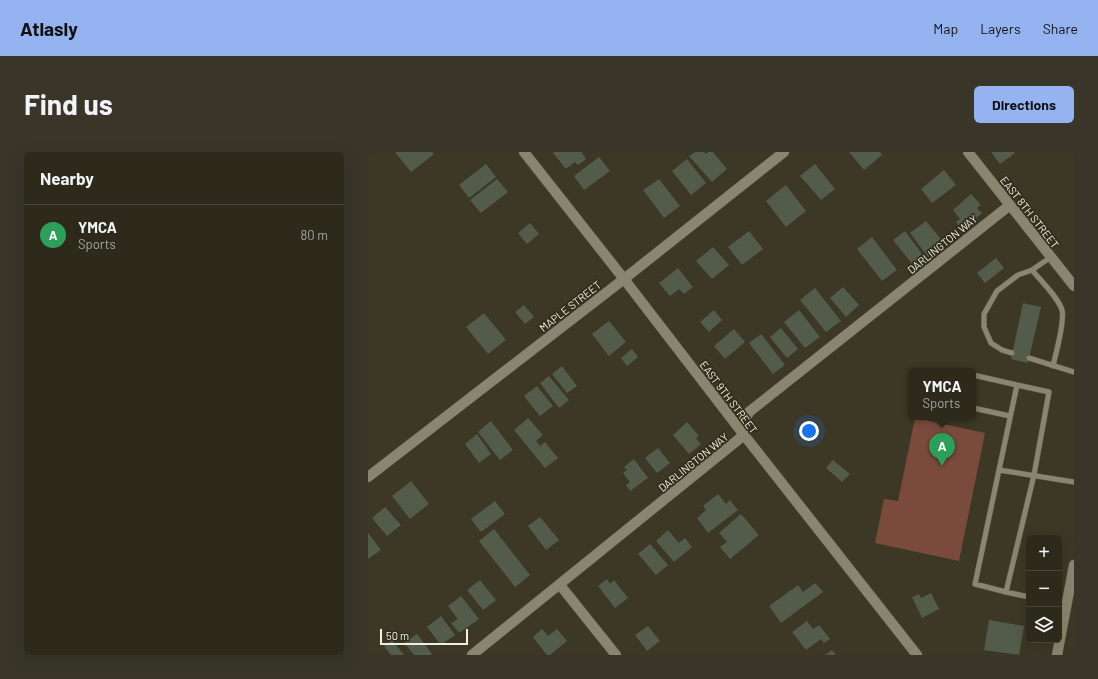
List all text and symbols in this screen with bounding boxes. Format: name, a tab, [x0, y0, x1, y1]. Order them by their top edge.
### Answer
text: Atlasly	[20, 17, 78, 40]
text: Map	[933, 20, 958, 37]
text: Layers	[980, 20, 1021, 37]
text: Share	[1043, 20, 1078, 37]
button: Directions	[974, 86, 1074, 123]
text: Find us	[24, 87, 113, 121]
text: Nearby	[40, 168, 94, 188]
street label: EAST 8TH STREET	[998, 173, 1062, 251]
street label: DARLINGTON WAY	[904, 212, 980, 276]
text: YMCA	[78, 218, 117, 236]
text: A	[49, 227, 57, 243]
text: 80 m	[301, 227, 328, 243]
text: Sports	[78, 236, 116, 252]
street label: MAPLE STREET	[536, 278, 604, 334]
street label: EAST 9TH STREET	[697, 358, 761, 436]
popup	[908, 368, 976, 420]
text: YMCA	[923, 377, 961, 395]
text: Sports	[923, 395, 960, 411]
your location	[799, 421, 819, 441]
street label: DARLINGTON WAY	[655, 430, 731, 494]
pin: A	[929, 433, 955, 466]
map controls	[1026, 535, 1062, 643]
button: +	[1026, 535, 1062, 571]
button: −	[1026, 571, 1062, 607]
button: layers	[1026, 607, 1062, 643]
scale bar	[380, 627, 468, 646]
text: 50 m	[386, 629, 409, 642]

